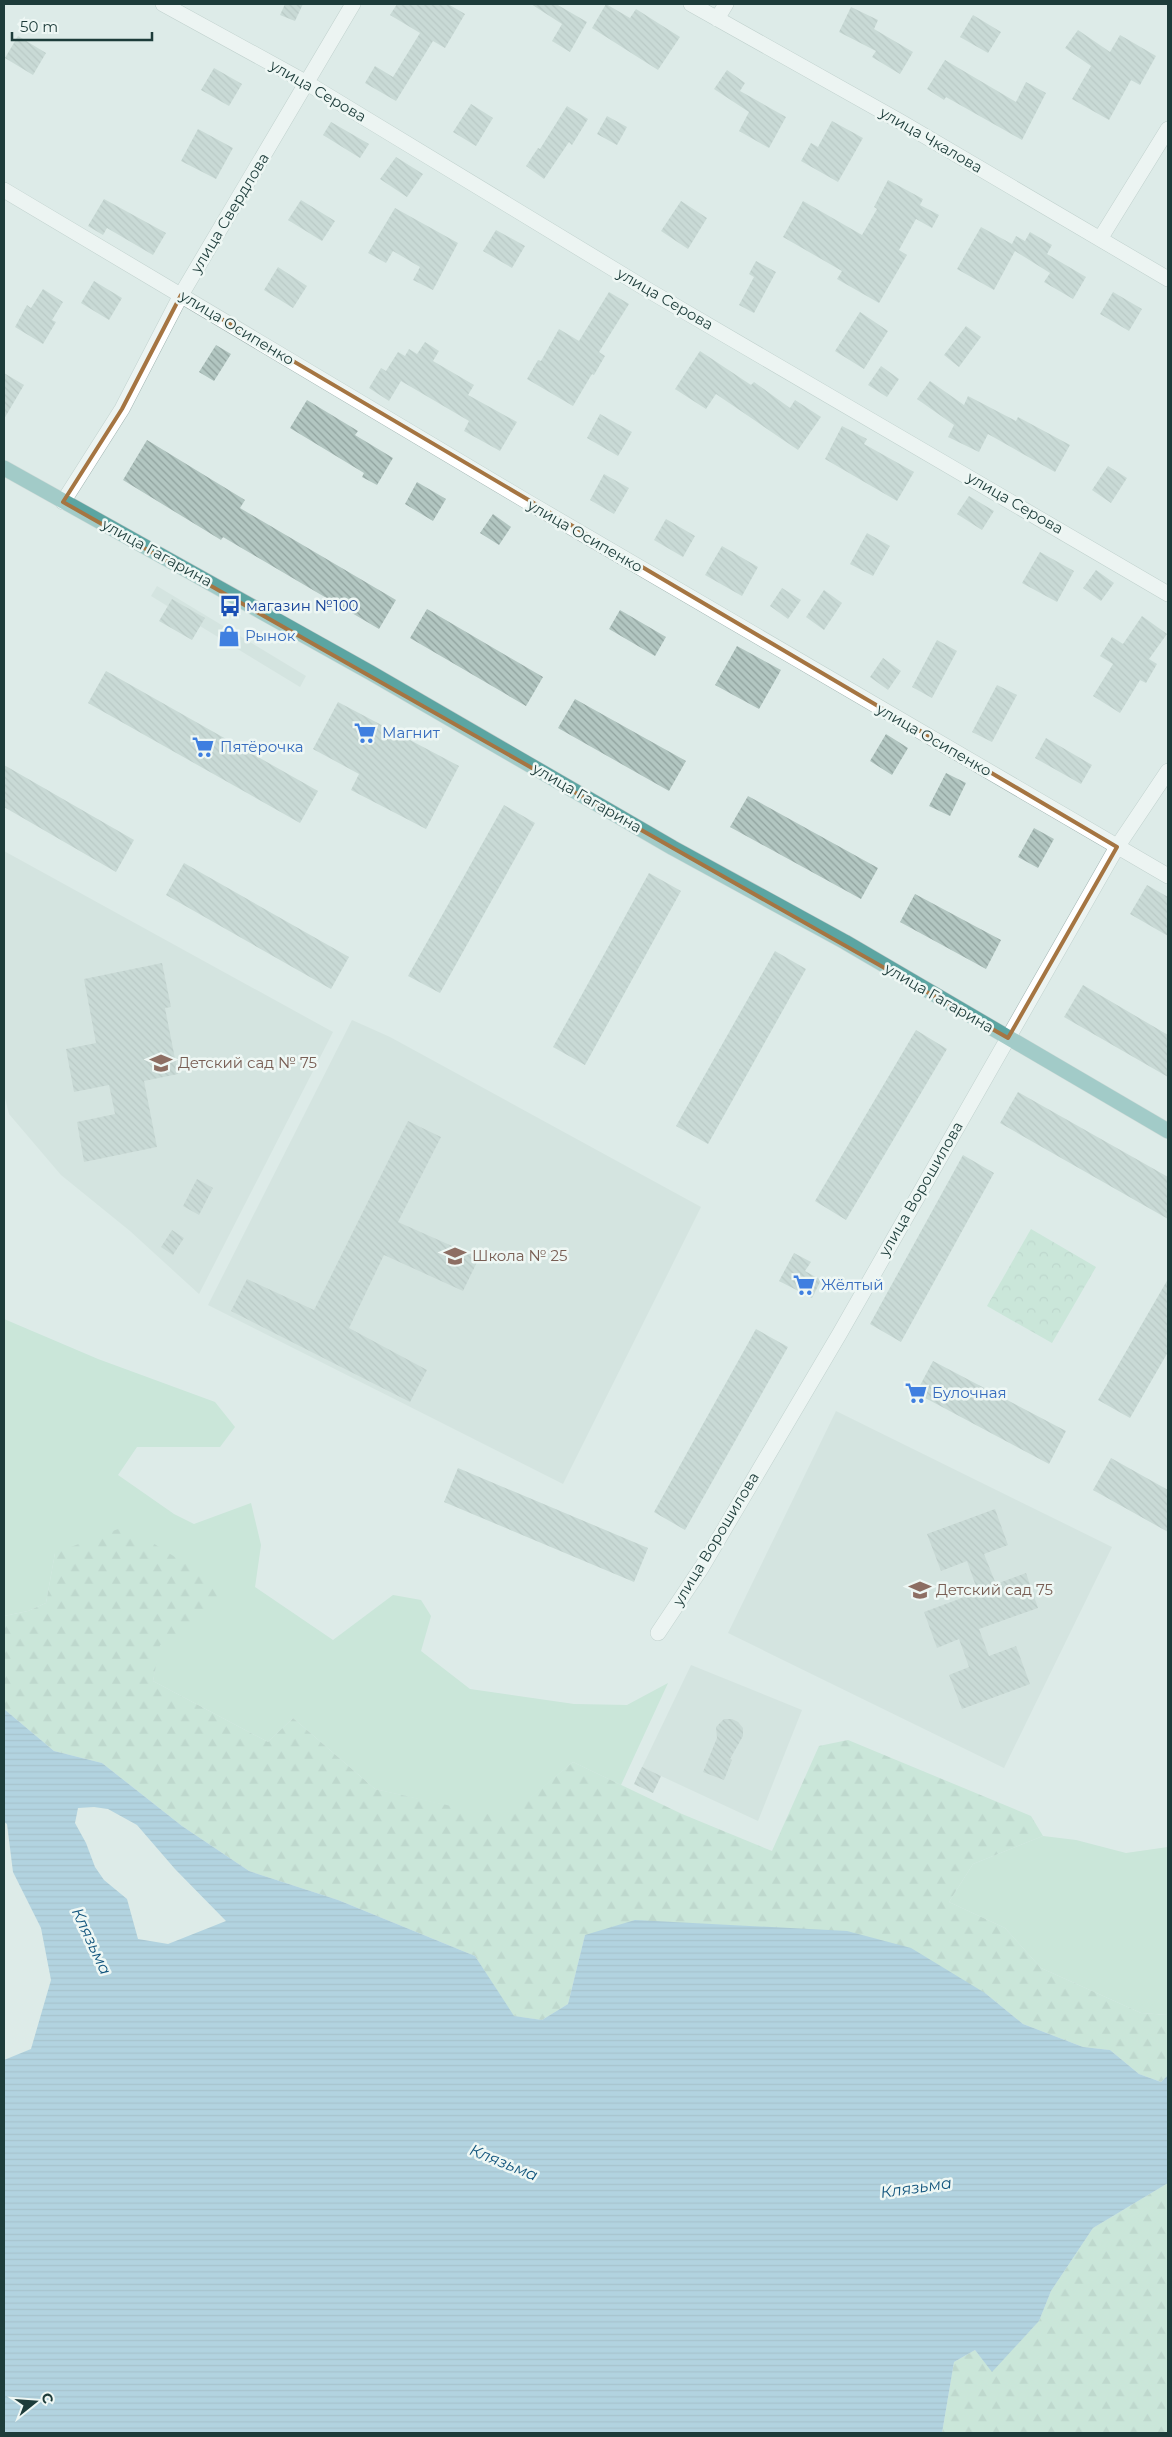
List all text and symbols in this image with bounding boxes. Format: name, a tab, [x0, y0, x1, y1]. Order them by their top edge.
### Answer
scale bar	[12, 10, 152, 42]
text: 50 m	[20, 17, 58, 36]
street label: улица Серова	[266, 55, 370, 126]
street label: улица Чкалова	[876, 102, 986, 177]
street label: улица Свердлова	[186, 149, 273, 277]
street label: улица Серова	[613, 263, 717, 334]
street label: улица Осипенко	[176, 285, 298, 369]
street label: улица Серова	[963, 467, 1067, 538]
street label: улица Осипенко	[523, 494, 646, 576]
street label: улица Гагарина	[98, 514, 216, 591]
bus stop icon: магазин №100	[217, 593, 243, 619]
place label: магазин №100	[246, 596, 359, 615]
shop icon: Рынок	[216, 623, 242, 649]
place label: Рынок	[245, 626, 296, 645]
street label: улица Осипенко	[872, 698, 995, 780]
supermarket icon: Магнит	[352, 720, 378, 746]
place label: Магнит	[382, 723, 441, 742]
supermarket icon: Пятёрочка	[190, 734, 216, 760]
place label: Пятёрочка	[220, 737, 304, 756]
street label: улица Гагарина	[528, 758, 645, 837]
street label: улица Гагарина	[880, 958, 997, 1037]
school or university icon: Детский сад № 75	[148, 1050, 174, 1076]
place label: Детский сад № 75	[178, 1053, 317, 1072]
street label: улица Ворошилова	[874, 1118, 967, 1260]
school or university icon: Школа № 25	[442, 1243, 468, 1269]
place label: Школа № 25	[472, 1246, 567, 1265]
supermarket icon: Жёлтый	[791, 1272, 817, 1298]
place label: Жёлтый	[821, 1275, 884, 1294]
supermarket icon: Булочная	[903, 1380, 929, 1406]
place label: Булочная	[932, 1383, 1007, 1402]
street label: улица Ворошилова	[668, 1468, 763, 1610]
school or university icon: Детский сад 75	[907, 1577, 933, 1603]
place label: Детский сад 75	[936, 1580, 1053, 1599]
water label: Клязьма	[68, 1905, 115, 1978]
water label: Клязьма	[467, 2140, 541, 2185]
water label: Клязьма	[879, 2173, 953, 2202]
north arrow	[10, 2377, 60, 2427]
text: С	[37, 2391, 58, 2406]

